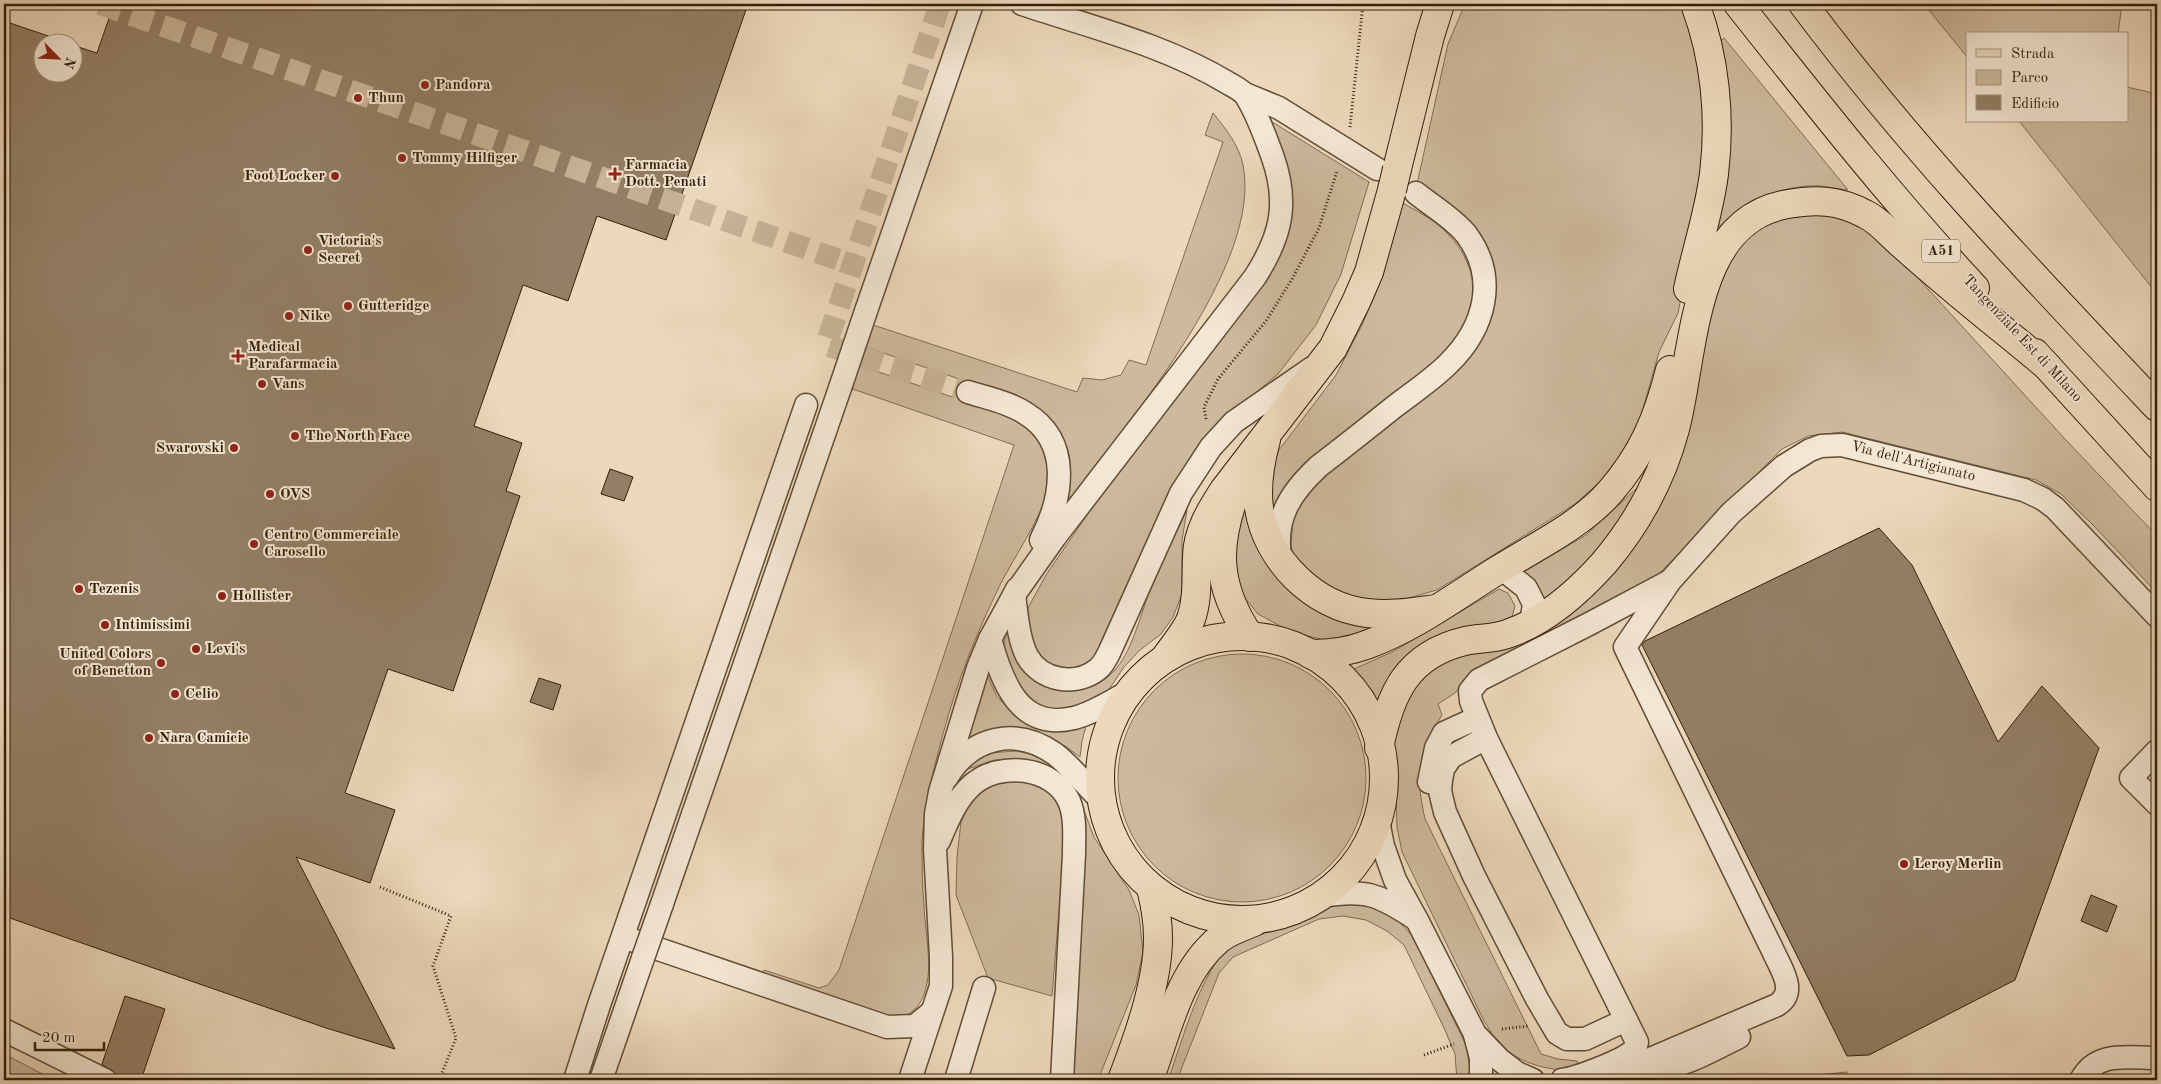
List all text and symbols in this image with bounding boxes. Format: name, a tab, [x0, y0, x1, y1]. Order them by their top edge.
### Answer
north arrow	[32, 32, 82, 82]
legend	[1966, 32, 2128, 122]
text: Strada	[2011, 47, 2055, 62]
text: N	[60, 55, 78, 71]
text: Parco	[2011, 71, 2048, 86]
place label: Pandora	[435, 78, 491, 93]
marker: Pandora	[419, 79, 431, 91]
place label: Thun	[368, 91, 404, 106]
marker: Thun	[352, 92, 364, 104]
text: Edificio	[2011, 97, 2059, 112]
place label: Tommy Hilfiger	[412, 151, 518, 166]
marker: Tommy Hilfiger	[396, 152, 408, 164]
place label: Farmacia Dott. Penati	[625, 158, 706, 190]
marker: Farmacia Dott. Penati	[609, 168, 621, 180]
place label: Foot Locker	[244, 169, 325, 184]
marker: Foot Locker	[329, 170, 341, 182]
place label: Victoria's Secret	[318, 234, 382, 266]
road number: A51	[1922, 240, 1960, 262]
marker: Victoria's Secret	[302, 244, 314, 256]
street label: Tangenziale Est di Milano	[1959, 273, 2085, 405]
place label: Gutteridge	[358, 299, 429, 314]
marker: Gutteridge	[342, 300, 354, 312]
place label: Nike	[299, 309, 330, 324]
marker: Nike	[283, 310, 295, 322]
place label: Medical Parafarmacia	[248, 340, 338, 372]
marker: Medical Parafarmacia	[232, 350, 244, 362]
place label: Vans	[272, 377, 305, 392]
marker: Vans	[256, 378, 268, 390]
place label: The North Face	[305, 429, 410, 444]
marker: The North Face	[289, 430, 301, 442]
street label: Via dell'Artigianato	[1849, 439, 1977, 485]
place label: Swarovski	[156, 441, 224, 456]
marker: Swarovski	[228, 442, 240, 454]
place label: OVS	[280, 487, 310, 502]
marker: OVS	[264, 488, 276, 500]
place label: Centro Commerciale Carosello	[264, 528, 399, 560]
marker: Centro Commerciale Carosello	[248, 538, 260, 550]
place label: Tezenis	[89, 582, 139, 597]
marker: Tezenis	[73, 583, 85, 595]
place label: Hollister	[232, 589, 292, 604]
marker: Hollister	[216, 590, 228, 602]
place label: Intimissimi	[115, 618, 190, 633]
marker: Intimissimi	[99, 619, 111, 631]
place label: Levi's	[206, 642, 246, 657]
marker: Levi's	[190, 643, 202, 655]
place label: United Colors of Benetton	[59, 647, 151, 679]
marker: United Colors of Benetton	[155, 657, 167, 669]
place label: Celio	[185, 687, 219, 702]
marker: Celio	[169, 688, 181, 700]
place label: Nara Camicie	[159, 731, 249, 746]
marker: Nara Camicie	[143, 732, 155, 744]
place label: Leroy Merlin	[1914, 857, 2002, 872]
marker: Leroy Merlin	[1898, 858, 1910, 870]
scale bar	[35, 1019, 104, 1051]
text: 20 m	[42, 1031, 76, 1046]

